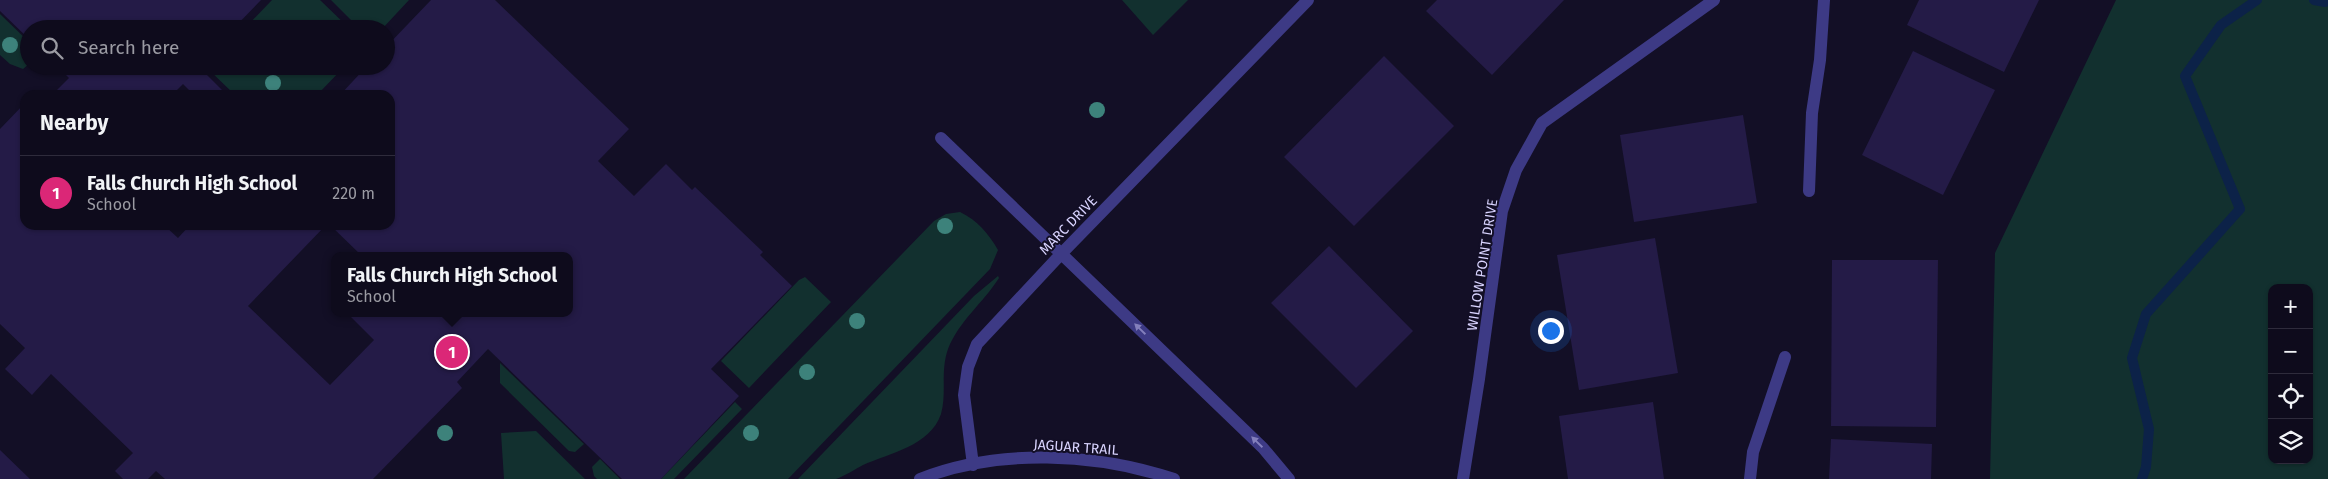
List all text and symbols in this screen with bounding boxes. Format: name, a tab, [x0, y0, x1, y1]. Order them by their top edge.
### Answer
search box	[20, 20, 395, 75]
icon: search	[38, 34, 66, 62]
text: Search here	[78, 36, 179, 59]
text: Nearby	[40, 110, 108, 136]
text: Falls Church High School	[87, 172, 297, 195]
text: 1	[52, 184, 60, 203]
text: 220 m	[332, 184, 375, 203]
street label: MARC DRIVE	[1036, 192, 1101, 258]
text: School	[87, 195, 136, 214]
street label: WILLOW POINT DRIVE	[1464, 198, 1501, 332]
popup	[331, 252, 573, 317]
text: Falls Church High School	[347, 264, 557, 287]
map controls	[2268, 284, 2313, 464]
button: +	[2268, 284, 2313, 329]
text: School	[347, 287, 396, 306]
your location	[1538, 318, 1564, 344]
one-way arrow	[1135, 323, 1147, 335]
button: −	[2268, 329, 2313, 374]
pin: 1	[436, 333, 468, 371]
button: locate	[2268, 374, 2313, 419]
button: layers	[2268, 419, 2313, 464]
street label: JAGUAR TRAIL	[1033, 436, 1119, 459]
one-way arrow	[1252, 436, 1264, 448]

